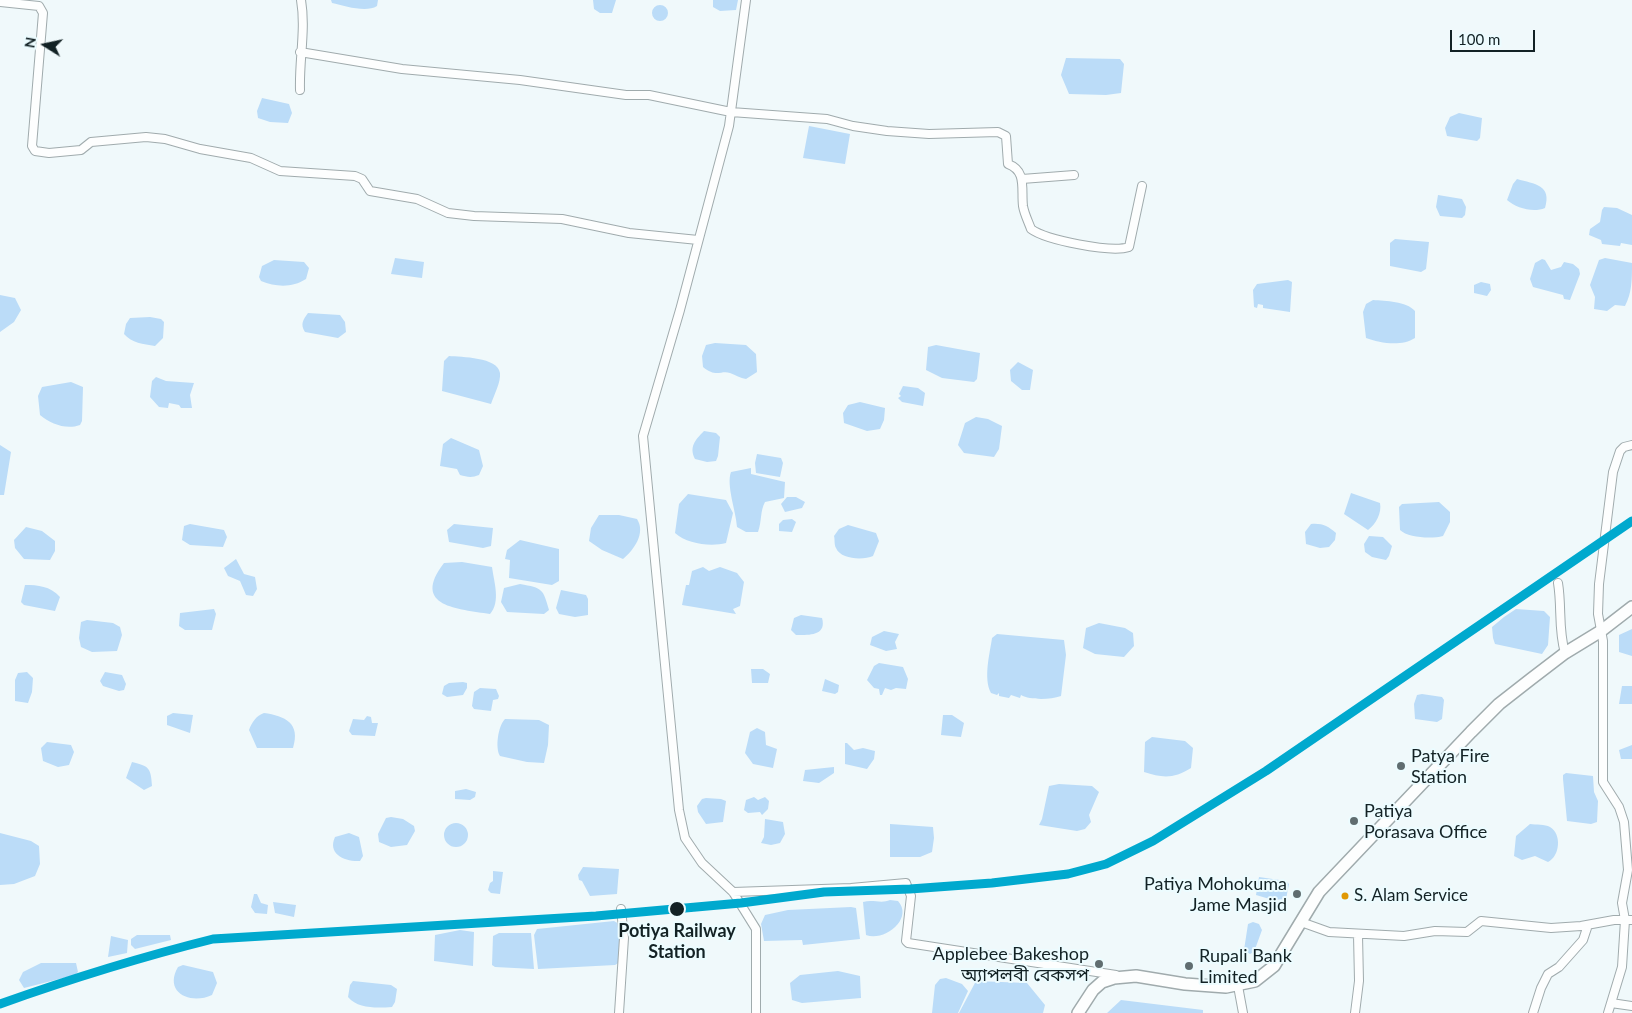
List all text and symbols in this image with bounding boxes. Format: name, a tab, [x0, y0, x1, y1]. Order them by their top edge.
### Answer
north arrow	[20, 20, 70, 70]
scale bar	[1452, 20, 1537, 52]
text: 100 m	[1458, 30, 1500, 48]
text: N	[20, 36, 39, 49]
place label: Patya Fire Station	[1411, 745, 1490, 788]
marker: Patya Fire Station	[1395, 760, 1407, 772]
place label: Patiya Porasava Office	[1364, 800, 1487, 842]
marker: Patiya Porasava Office	[1348, 815, 1360, 827]
place label: Patiya Mohokuma Jame Masjid	[1144, 873, 1287, 916]
place label: S. Alam Service	[1354, 886, 1468, 906]
marker: Patiya Mohokuma Jame Masjid	[1291, 888, 1303, 900]
marker: S. Alam Service	[1340, 891, 1350, 901]
marker: Potiya Railway Station	[668, 900, 686, 918]
place label: Potiya Railway Station	[618, 920, 736, 962]
place label: Applebee Bakeshop অ্যাপলবী বেকসপ	[933, 943, 1089, 986]
place label: Rupali Bank Limited	[1199, 945, 1292, 988]
marker: Applebee Bakeshop অ্যাপলবী বেকসপ	[1093, 958, 1105, 970]
marker: Rupali Bank Limited	[1183, 960, 1195, 972]

